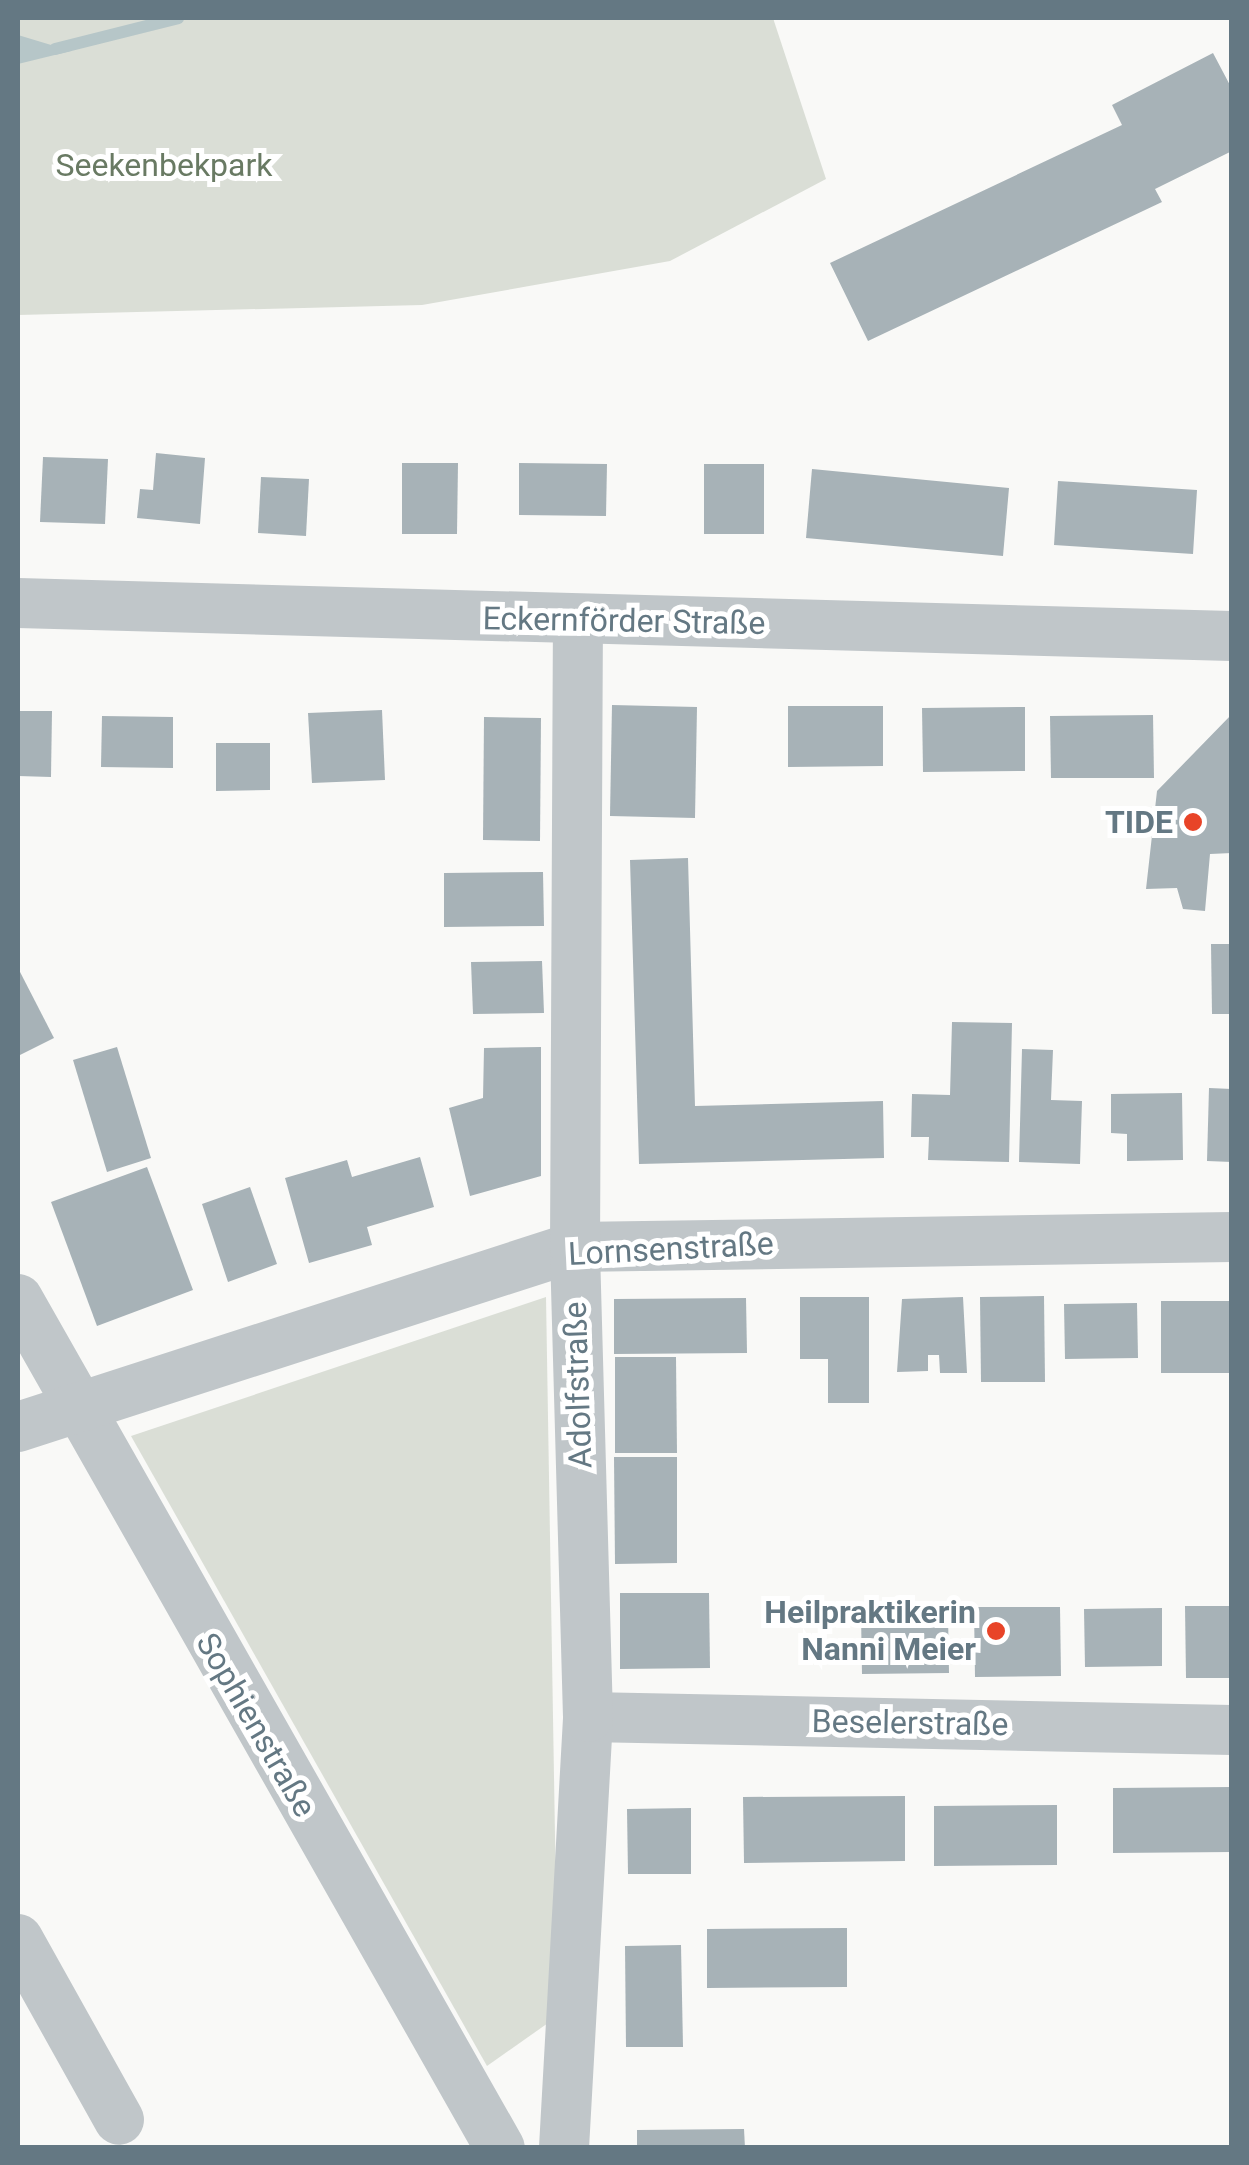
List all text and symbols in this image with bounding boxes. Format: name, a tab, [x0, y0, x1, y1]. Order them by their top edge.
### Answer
park label: Seekenbekpark	[55, 146, 273, 184]
street label: Eckernförder Straße	[482, 599, 766, 643]
place label: TIDE	[1105, 803, 1173, 841]
marker: TIDE	[1182, 811, 1204, 833]
street label: Lornsenstraße	[567, 1224, 775, 1274]
street label: Adolfstraße	[556, 1301, 600, 1469]
place label: Heilpraktikerin Nanni Meier	[764, 1594, 976, 1669]
marker: Heilpraktikerin Nanni Meier	[985, 1620, 1007, 1642]
street label: Sophienstraße	[188, 1626, 324, 1824]
street label: Beselerstraße	[811, 1702, 1009, 1744]

